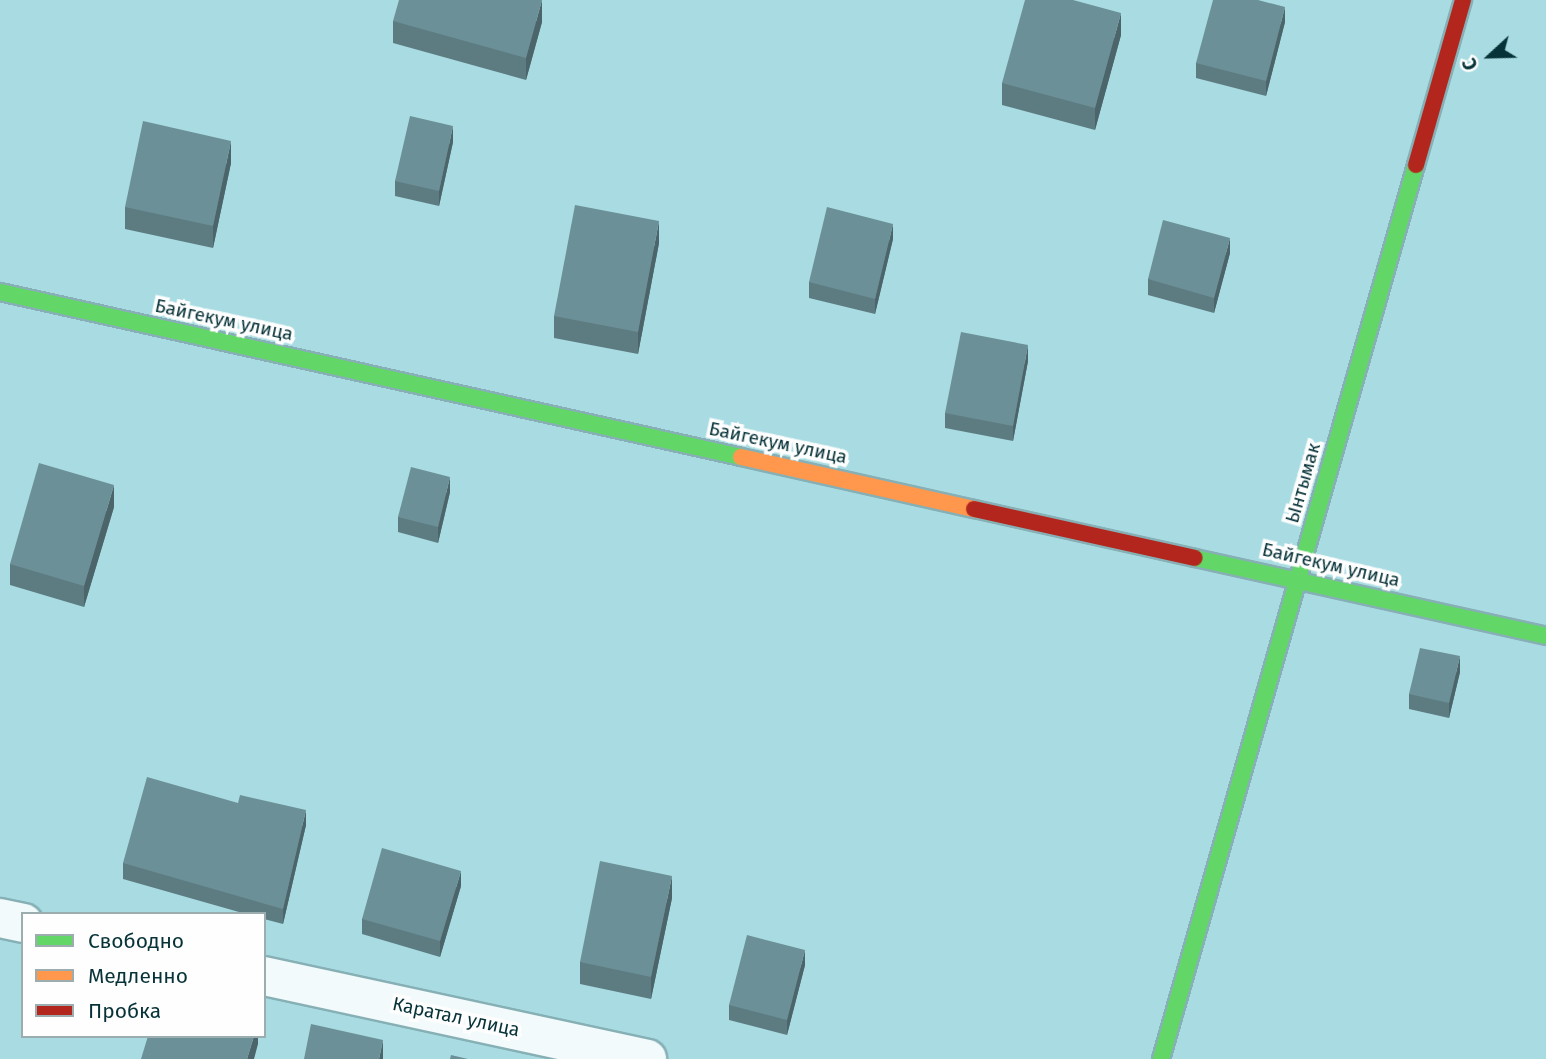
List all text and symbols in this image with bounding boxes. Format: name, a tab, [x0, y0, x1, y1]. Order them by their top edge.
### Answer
north arrow	[1455, 21, 1525, 91]
text: С	[1457, 55, 1483, 73]
street label: Байгекум улица	[153, 294, 295, 346]
street label: Байгекум улица	[707, 417, 849, 469]
street label: Ынтымак	[1281, 440, 1325, 526]
street label: Байгекум улица	[1260, 538, 1402, 592]
legend	[21, 912, 266, 1038]
text: Свободно	[88, 928, 184, 954]
text: Медленно	[88, 963, 188, 989]
street label: Каратал улица	[390, 992, 522, 1042]
text: Пробка	[88, 998, 161, 1024]

